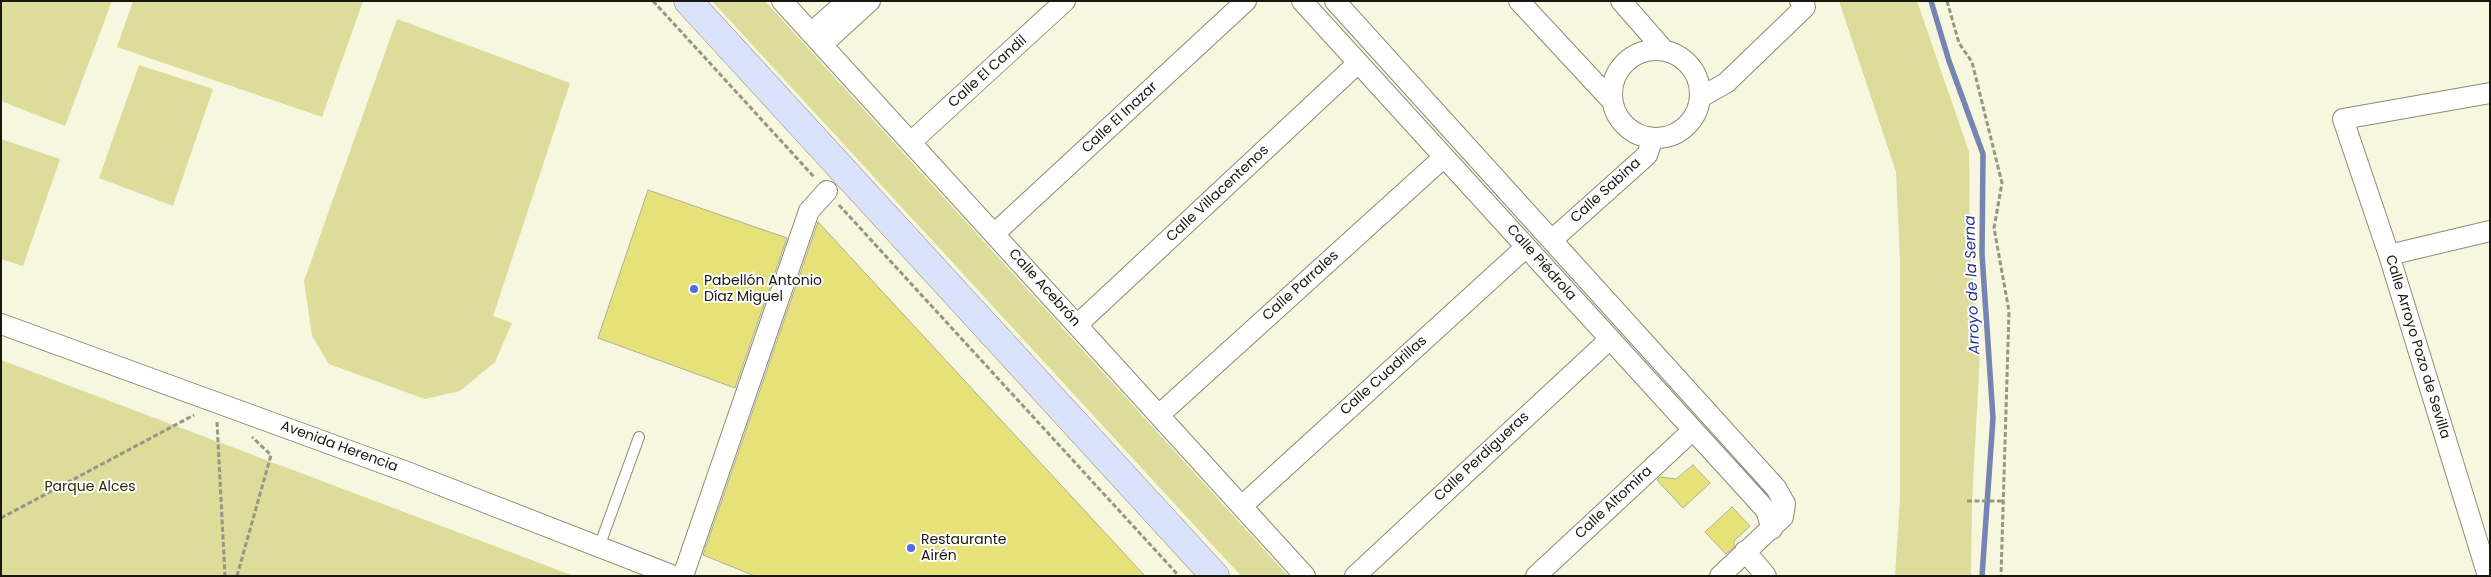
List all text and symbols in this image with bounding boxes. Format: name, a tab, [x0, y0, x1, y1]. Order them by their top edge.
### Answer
street label: Calle El Candil	[945, 32, 1031, 112]
street label: Calle El Inazar	[1079, 79, 1161, 157]
street label: Calle Villacentenos	[1163, 142, 1273, 246]
street label: Calle Sabina	[1567, 155, 1645, 227]
water label: Arroyo de la Serna	[1962, 215, 1984, 355]
street label: Calle Piédrola	[1503, 222, 1579, 304]
street label: Calle Acebrón	[1005, 246, 1083, 330]
street label: Calle Parrales	[1260, 247, 1342, 325]
street label: Calle Arroyo Pozo de Sevilla	[2381, 253, 2453, 441]
place label: Pabellón Antonio Díaz Miguel	[704, 273, 822, 306]
marker: Pabellón Antonio Díaz Miguel	[688, 283, 700, 295]
street label: Calle Cuadrillas	[1337, 333, 1431, 419]
street label: Calle Perdigueras	[1431, 409, 1533, 505]
street label: Avenida Herencia	[278, 418, 400, 476]
street label: Calle Altomira	[1572, 463, 1656, 543]
park label: Parque Alces	[45, 479, 135, 495]
place label: Restaurante Airén	[921, 532, 1006, 564]
marker: Restaurante Airén	[905, 542, 917, 554]

